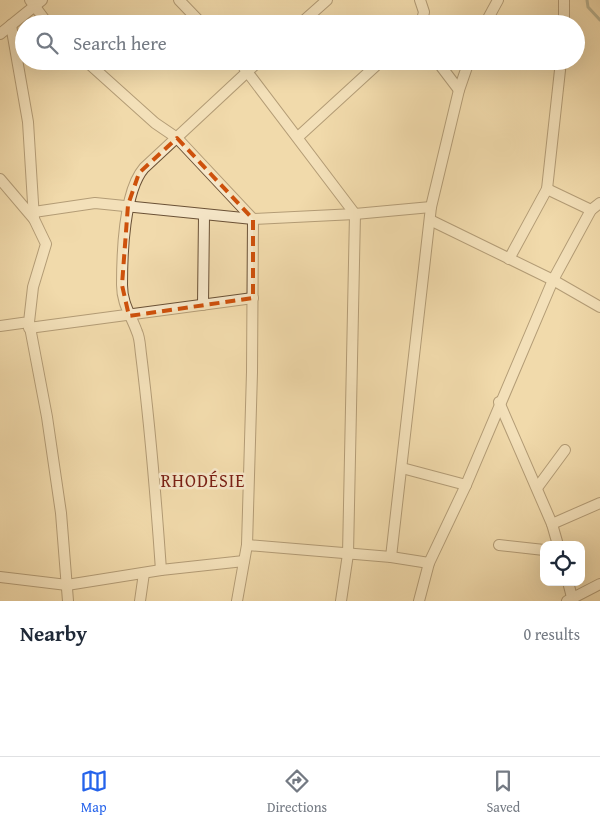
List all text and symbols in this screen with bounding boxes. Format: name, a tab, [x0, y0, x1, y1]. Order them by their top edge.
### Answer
search box	[15, 15, 585, 70]
icon: search	[33, 29, 61, 57]
text: Search here	[73, 29, 167, 57]
district label: RHODÉSIE	[161, 467, 245, 494]
map controls	[540, 541, 585, 586]
button: locate	[540, 541, 585, 586]
text: Nearby	[20, 618, 87, 649]
text: 0 results	[523, 622, 580, 646]
tab: Map	[80, 767, 108, 817]
tab: Directions	[267, 767, 327, 817]
tab: Saved	[486, 767, 520, 817]

